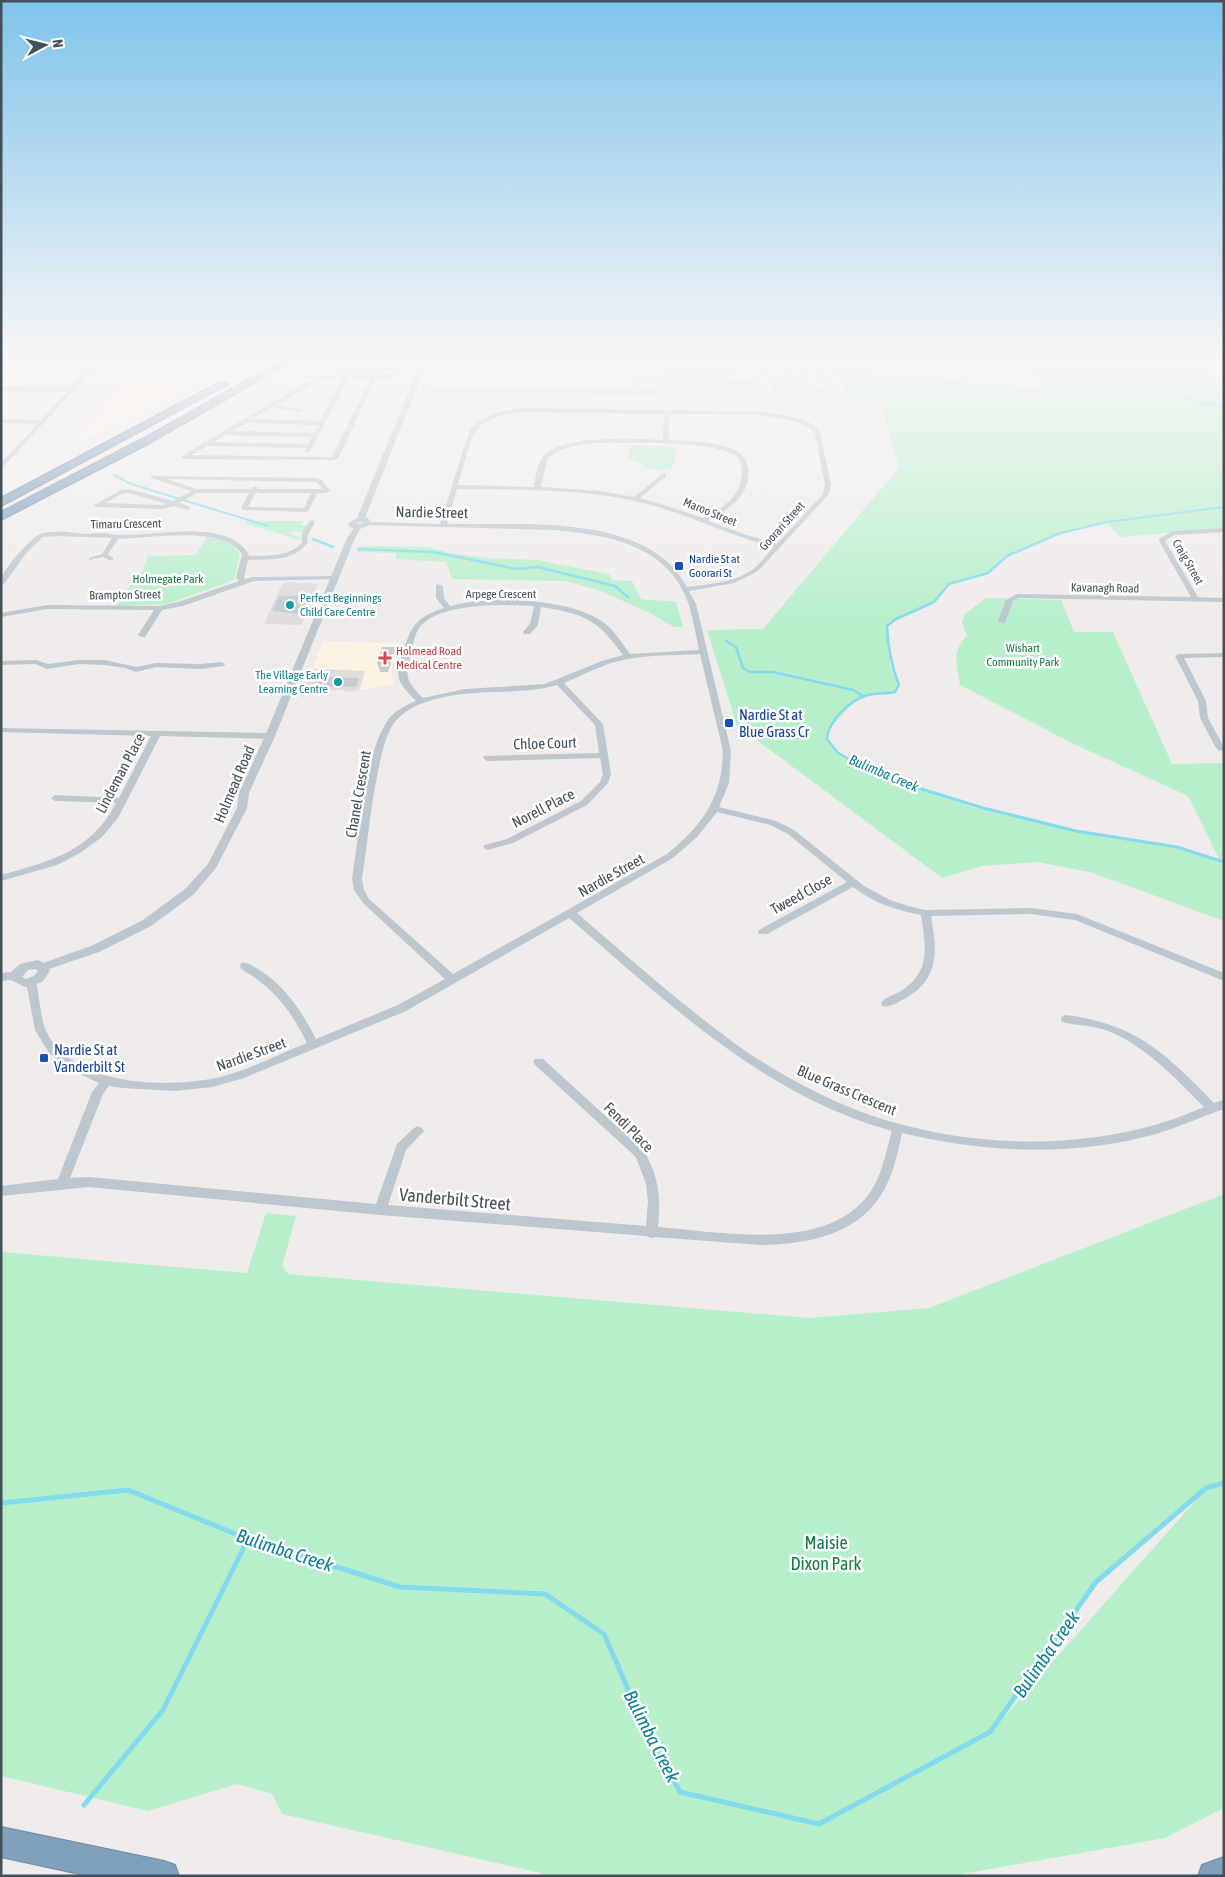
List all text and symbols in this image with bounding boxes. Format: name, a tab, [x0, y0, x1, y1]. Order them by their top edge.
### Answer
north arrow	[20, 20, 70, 70]
text: N	[49, 38, 66, 48]
street label: Maroo Street	[681, 495, 739, 529]
street label: Goorari Street	[756, 498, 808, 553]
street label: Nardie Street	[396, 503, 468, 521]
street label: Timaru Crescent	[90, 516, 162, 532]
street label: Craig Street	[1169, 537, 1207, 588]
place label: Nardie St at Goorari St	[689, 552, 740, 580]
marker: Nardie St at Goorari St	[673, 560, 685, 572]
park label: Holmegate Park	[133, 572, 204, 586]
street label: Kavanagh Road	[1071, 580, 1139, 596]
street label: Brampton Street	[89, 587, 161, 603]
street label: Arpege Crescent	[466, 587, 537, 601]
place label: Perfect Beginnings Child Care Centre	[300, 591, 382, 619]
marker: Perfect Beginnings Child Care Centre	[284, 599, 296, 611]
park label: Wishart Community Park	[987, 641, 1060, 669]
place label: Holmead Road Medical Centre	[396, 644, 462, 672]
marker: Holmead Road Medical Centre	[378, 651, 392, 665]
place label: The Village Early Learning Centre	[255, 668, 328, 696]
marker: The Village Early Learning Centre	[332, 676, 344, 688]
place label: Nardie St at Blue Grass Cr	[739, 706, 810, 740]
marker: Nardie St at Blue Grass Cr	[723, 717, 735, 729]
street label: Lindeman Place	[92, 730, 148, 816]
street label: Chloe Court	[513, 733, 577, 753]
street label: Holmead Road	[210, 743, 258, 825]
street label: Chanel Crescent	[342, 749, 374, 839]
water label: Bulimba Creek	[847, 751, 922, 795]
street label: Norell Place	[509, 785, 577, 831]
street label: Nardie Street	[575, 850, 647, 900]
street label: Tweed Close	[768, 870, 835, 918]
street label: Nardie Street	[214, 1034, 288, 1074]
place label: Nardie St at Vanderbilt St	[54, 1041, 125, 1075]
marker: Nardie St at Vanderbilt St	[38, 1052, 50, 1064]
street label: Blue Grass Crescent	[795, 1061, 899, 1119]
street label: Fendi Place	[601, 1099, 657, 1155]
street label: Vanderbilt Street	[398, 1184, 512, 1214]
water label: Bulimba Creek	[234, 1524, 337, 1576]
park label: Maisie Dixon Park	[790, 1532, 862, 1574]
water label: Bulimba Creek	[1008, 1606, 1084, 1701]
water label: Bulimba Creek	[619, 1686, 685, 1786]

